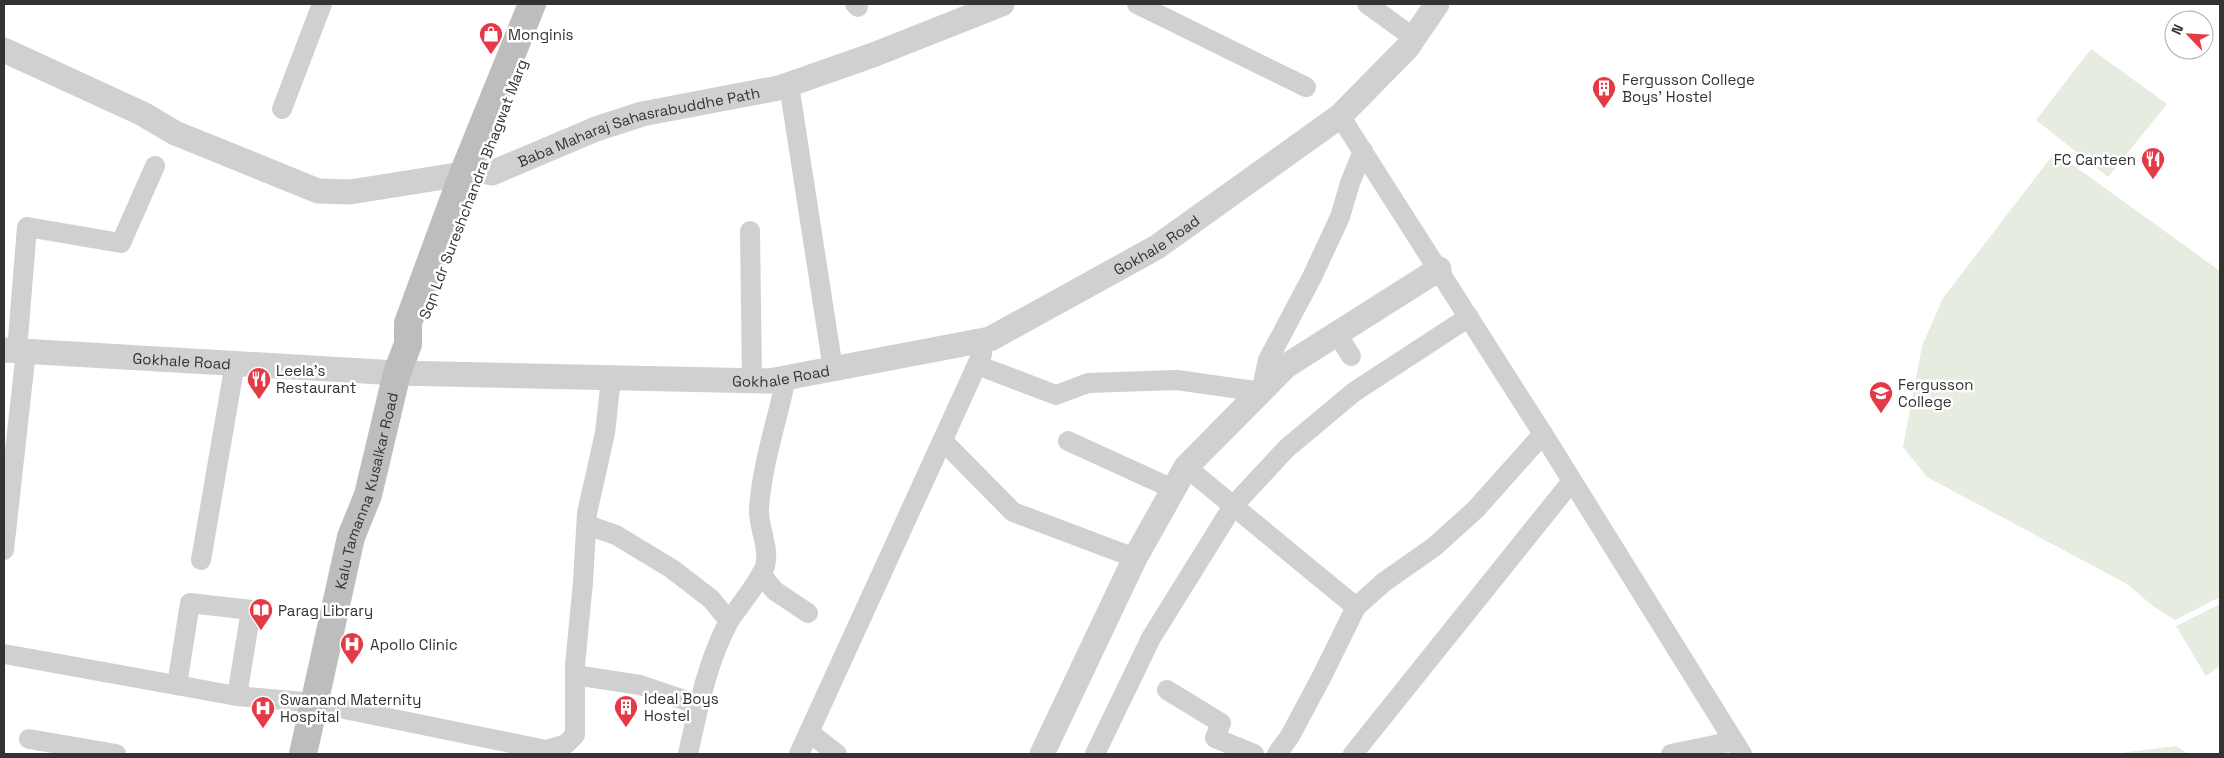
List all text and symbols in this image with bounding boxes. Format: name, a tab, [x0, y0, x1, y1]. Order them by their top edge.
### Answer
north arrow	[2164, 10, 2214, 60]
shop icon: Monginis	[478, 21, 504, 55]
text: N	[2167, 21, 2187, 38]
place label: Monginis	[508, 25, 574, 44]
street label: Sqn Ldr Sureshchandra Bhagwat Marg	[414, 56, 532, 322]
place label: Fergusson College Boys' Hostel	[1622, 70, 1755, 106]
building icon: Fergusson College Boys' Hostel	[1591, 75, 1617, 109]
street label: Baba Maharaj Sahasrabuddhe Path	[514, 82, 761, 171]
restaurant icon: FC Canteen	[2140, 146, 2166, 180]
place label: FC Canteen	[2054, 150, 2136, 169]
street label: Gokhale Road	[1110, 210, 1203, 279]
street label: Gokhale Road	[132, 348, 231, 373]
street label: Gokhale Road	[732, 360, 831, 390]
place label: Leela's Restaurant	[276, 361, 357, 397]
restaurant icon: Leela's Restaurant	[246, 366, 272, 400]
place label: Fergusson College	[1898, 375, 1973, 411]
school or university icon: Fergusson College	[1868, 380, 1894, 414]
street label: Kalu Tamanna Kusalkar Road	[330, 390, 402, 591]
library icon: Parag Library	[248, 597, 274, 631]
place label: Parag Library	[278, 601, 373, 620]
hospital icon: Apollo Clinic	[339, 631, 365, 665]
place label: Apollo Clinic	[370, 635, 458, 654]
place label: Ideal Boys Hostel	[644, 689, 719, 725]
place label: Swanand Maternity Hospital	[280, 690, 421, 726]
building icon: Ideal Boys Hostel	[613, 694, 639, 728]
hospital icon: Swanand Maternity Hospital	[250, 695, 276, 729]

